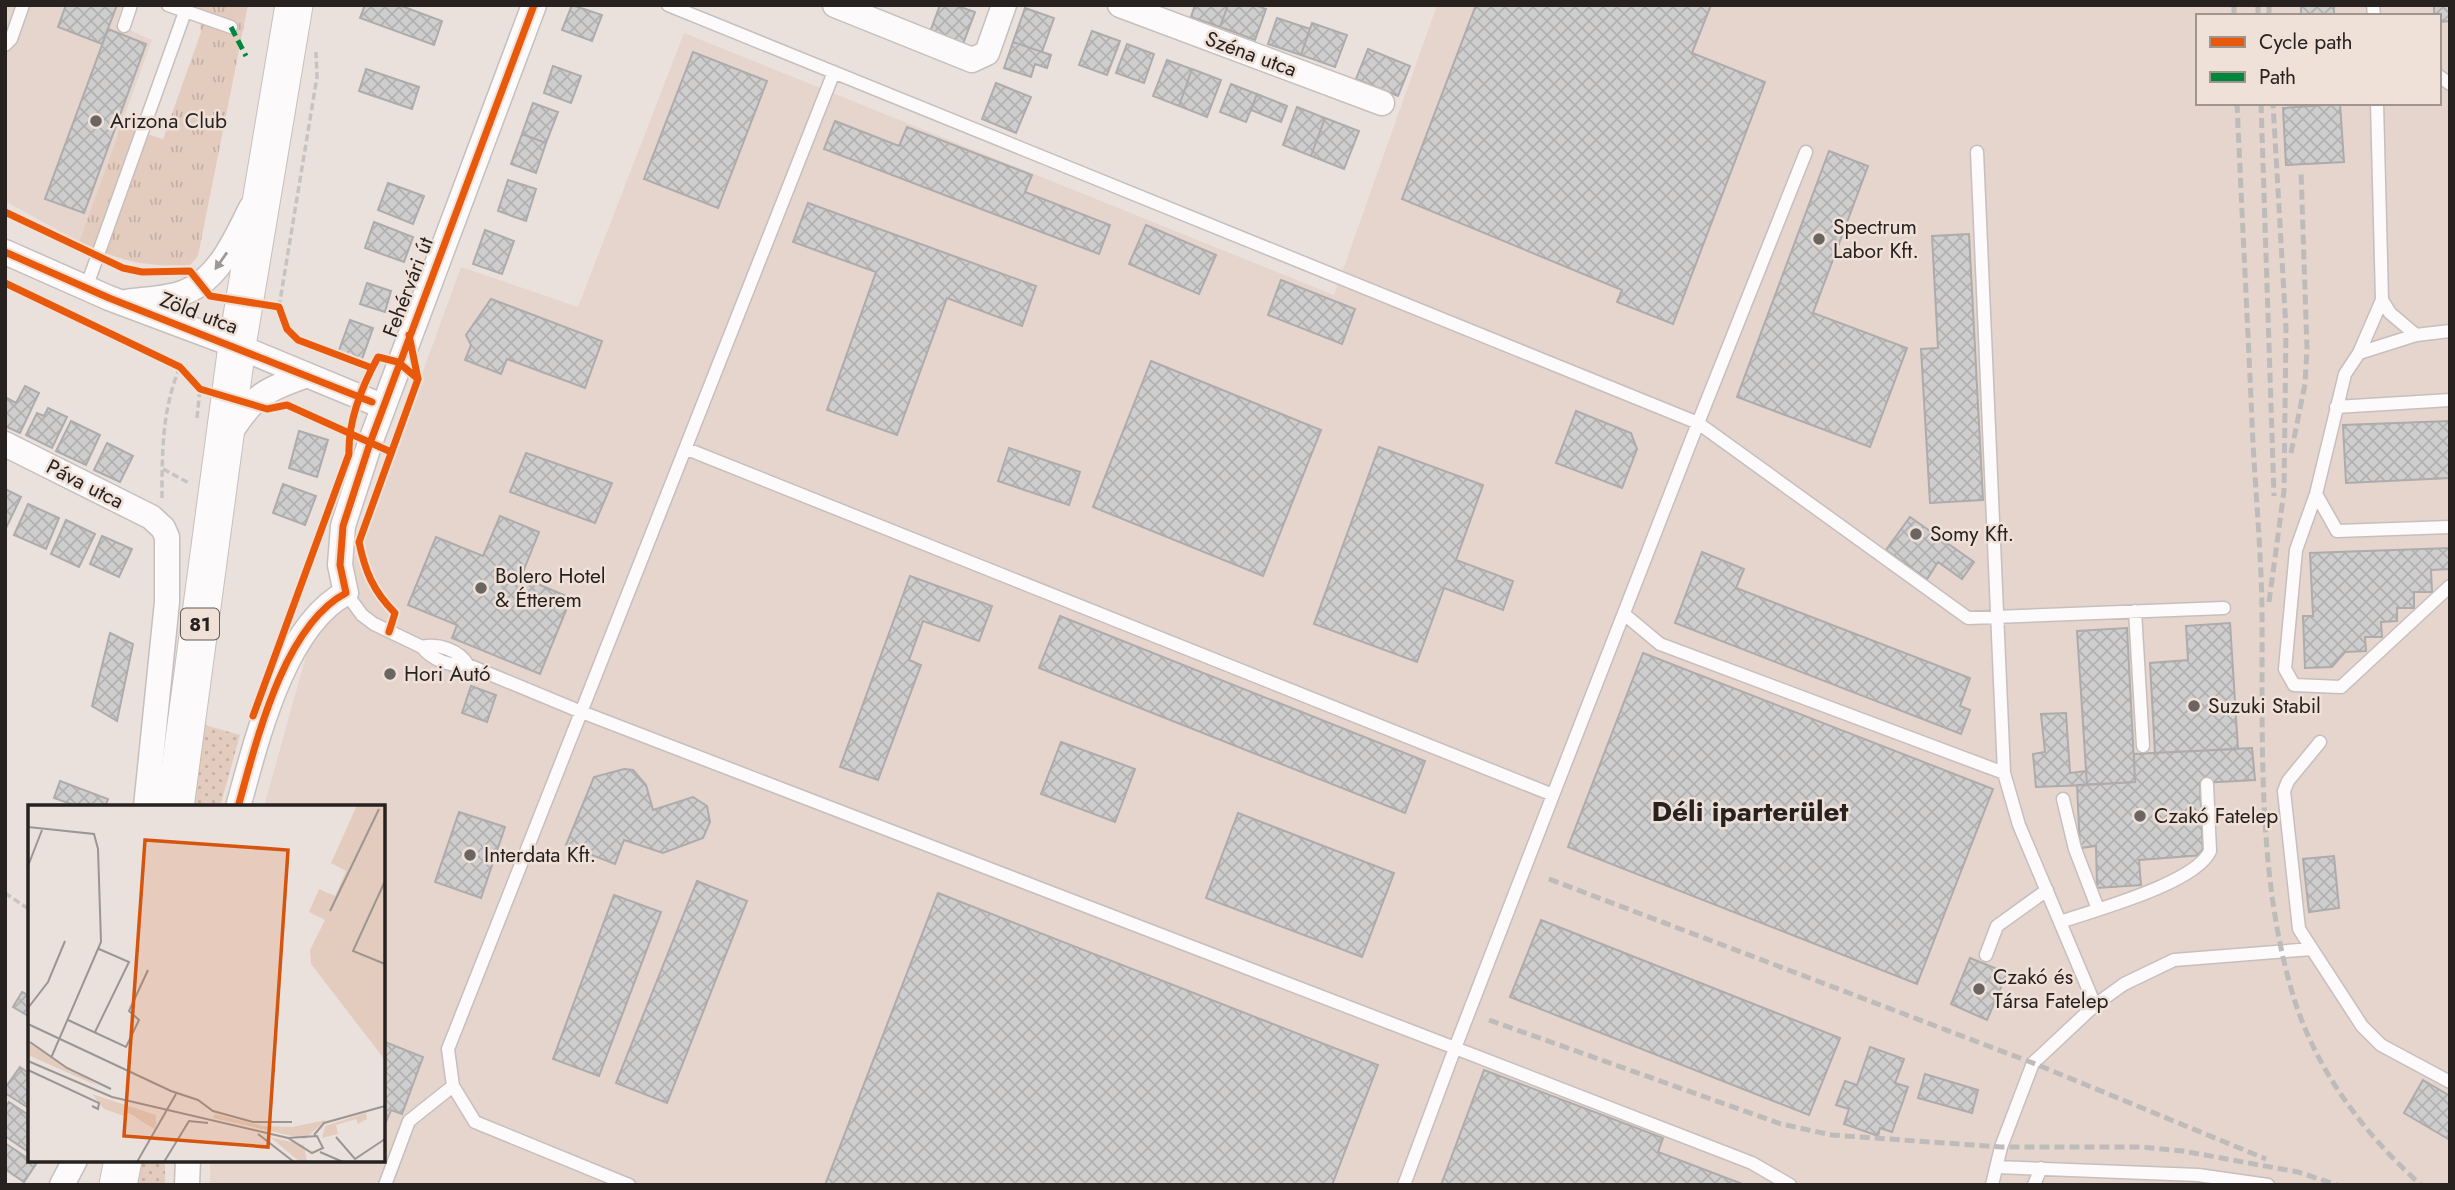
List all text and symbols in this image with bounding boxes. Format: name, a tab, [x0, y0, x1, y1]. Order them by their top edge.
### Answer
legend	[2196, 14, 2441, 105]
street label: Széna utca	[1201, 24, 1301, 84]
text: Cycle path	[2259, 27, 2352, 57]
text: Path	[2259, 62, 2296, 92]
place label: Arizona Club	[110, 106, 227, 136]
marker: Arizona Club	[88, 113, 104, 129]
place label: Spectrum Labor Kft.	[1833, 212, 1919, 266]
marker: Spectrum Labor Kft.	[1811, 231, 1827, 247]
street label: Fehérvári út	[375, 233, 441, 341]
one-way arrow	[214, 252, 228, 270]
street label: Zöld utca	[156, 284, 242, 342]
street label: Páva utca	[41, 452, 129, 516]
place label: Somy Kft.	[1930, 519, 2014, 549]
marker: Somy Kft.	[1908, 526, 1924, 542]
place label: Bolero Hotel & Étterem	[495, 561, 606, 615]
marker: Bolero Hotel & Étterem	[473, 580, 489, 596]
road number: 81	[181, 608, 219, 639]
place label: Hori Autó	[404, 659, 490, 689]
marker: Hori Autó	[382, 666, 398, 682]
place label: Suzuki Stabil	[2208, 691, 2321, 721]
marker: Suzuki Stabil	[2186, 698, 2202, 714]
district label: Déli iparterület	[1652, 791, 1849, 832]
place label: Czakó Fatelep	[2154, 801, 2278, 831]
inset map	[28, 805, 385, 1162]
marker: Czakó Fatelep	[2132, 808, 2148, 824]
place label: Interdata Kft.	[484, 840, 596, 870]
marker: Interdata Kft.	[462, 847, 478, 863]
place label: Czakó és Társa Fatelep	[1993, 962, 2108, 1016]
marker: Czakó és Társa Fatelep	[1971, 981, 1987, 997]

